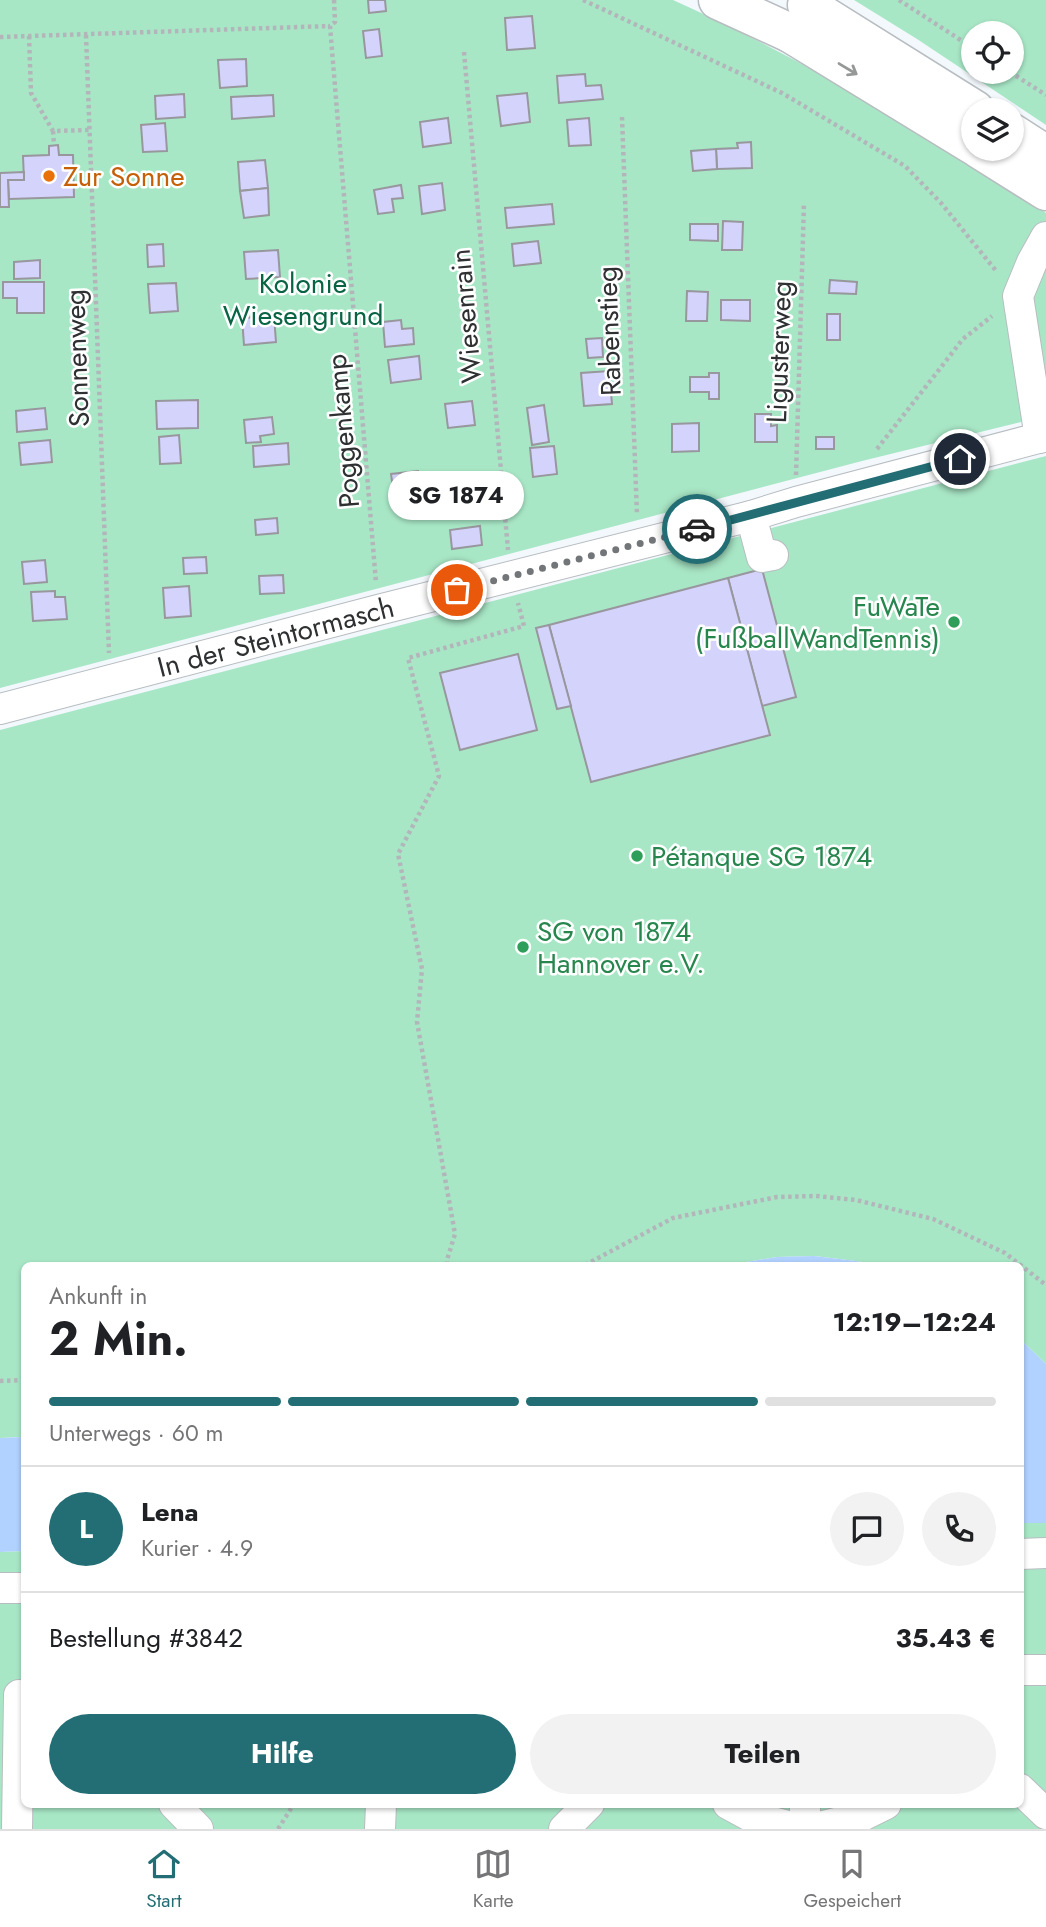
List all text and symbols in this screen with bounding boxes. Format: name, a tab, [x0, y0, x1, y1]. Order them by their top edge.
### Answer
map controls	[961, 21, 1024, 161]
button: locate	[961, 21, 1024, 84]
one-way arrow	[838, 61, 857, 76]
button: layers	[961, 98, 1024, 161]
place label: Zur Sonne	[63, 156, 185, 197]
marker: Zur Sonne	[41, 168, 57, 184]
street label: Wiesenrain	[440, 247, 492, 385]
park label: Kolonie Wiesengrund	[223, 263, 383, 336]
street label: Rabenstieg	[586, 265, 632, 397]
street label: Ligusterweg	[756, 280, 802, 424]
street label: Sonnenweg	[54, 288, 100, 428]
street label: Poggenkamp	[316, 352, 370, 510]
pin	[930, 429, 990, 489]
icon: home	[941, 440, 979, 478]
callout: SG 1874	[389, 471, 525, 520]
text: SG 1874	[408, 478, 504, 512]
courier	[662, 494, 732, 564]
icon: car	[678, 510, 716, 548]
pin	[427, 560, 487, 620]
icon: bag	[438, 571, 476, 609]
street label: In der Steintormasch	[153, 586, 398, 687]
place label: FuWaTe (FußballWandTennis)	[695, 586, 940, 659]
marker: FuWaTe (FußballWandTennis)	[946, 614, 962, 630]
place label: Pétanque SG 1874	[651, 836, 872, 877]
marker: Pétanque SG 1874	[629, 848, 645, 864]
place label: SG von 1874 Hannover e.V.	[537, 911, 705, 984]
marker: SG von 1874 Hannover e.V.	[515, 939, 531, 955]
text: Ankunft in	[49, 1279, 147, 1313]
text: 12:19–12:24	[832, 1303, 996, 1341]
text: 2 Min.	[49, 1306, 188, 1372]
text: Unterwegs · 60 m	[49, 1416, 224, 1450]
button: chat	[830, 1492, 904, 1566]
button: phone	[922, 1492, 996, 1566]
text: Lena	[141, 1493, 199, 1531]
text: L	[79, 1510, 93, 1548]
text: Kurier · 4.9	[141, 1531, 253, 1565]
text: Bestellung #3842	[49, 1619, 243, 1657]
text: 35.43 €	[896, 1619, 996, 1657]
button: Hilfe	[49, 1714, 516, 1794]
button: Teilen	[530, 1714, 996, 1794]
tab: Start	[145, 1845, 183, 1914]
tab: Karte	[473, 1845, 514, 1914]
tab: Gespeichert	[803, 1845, 901, 1914]

